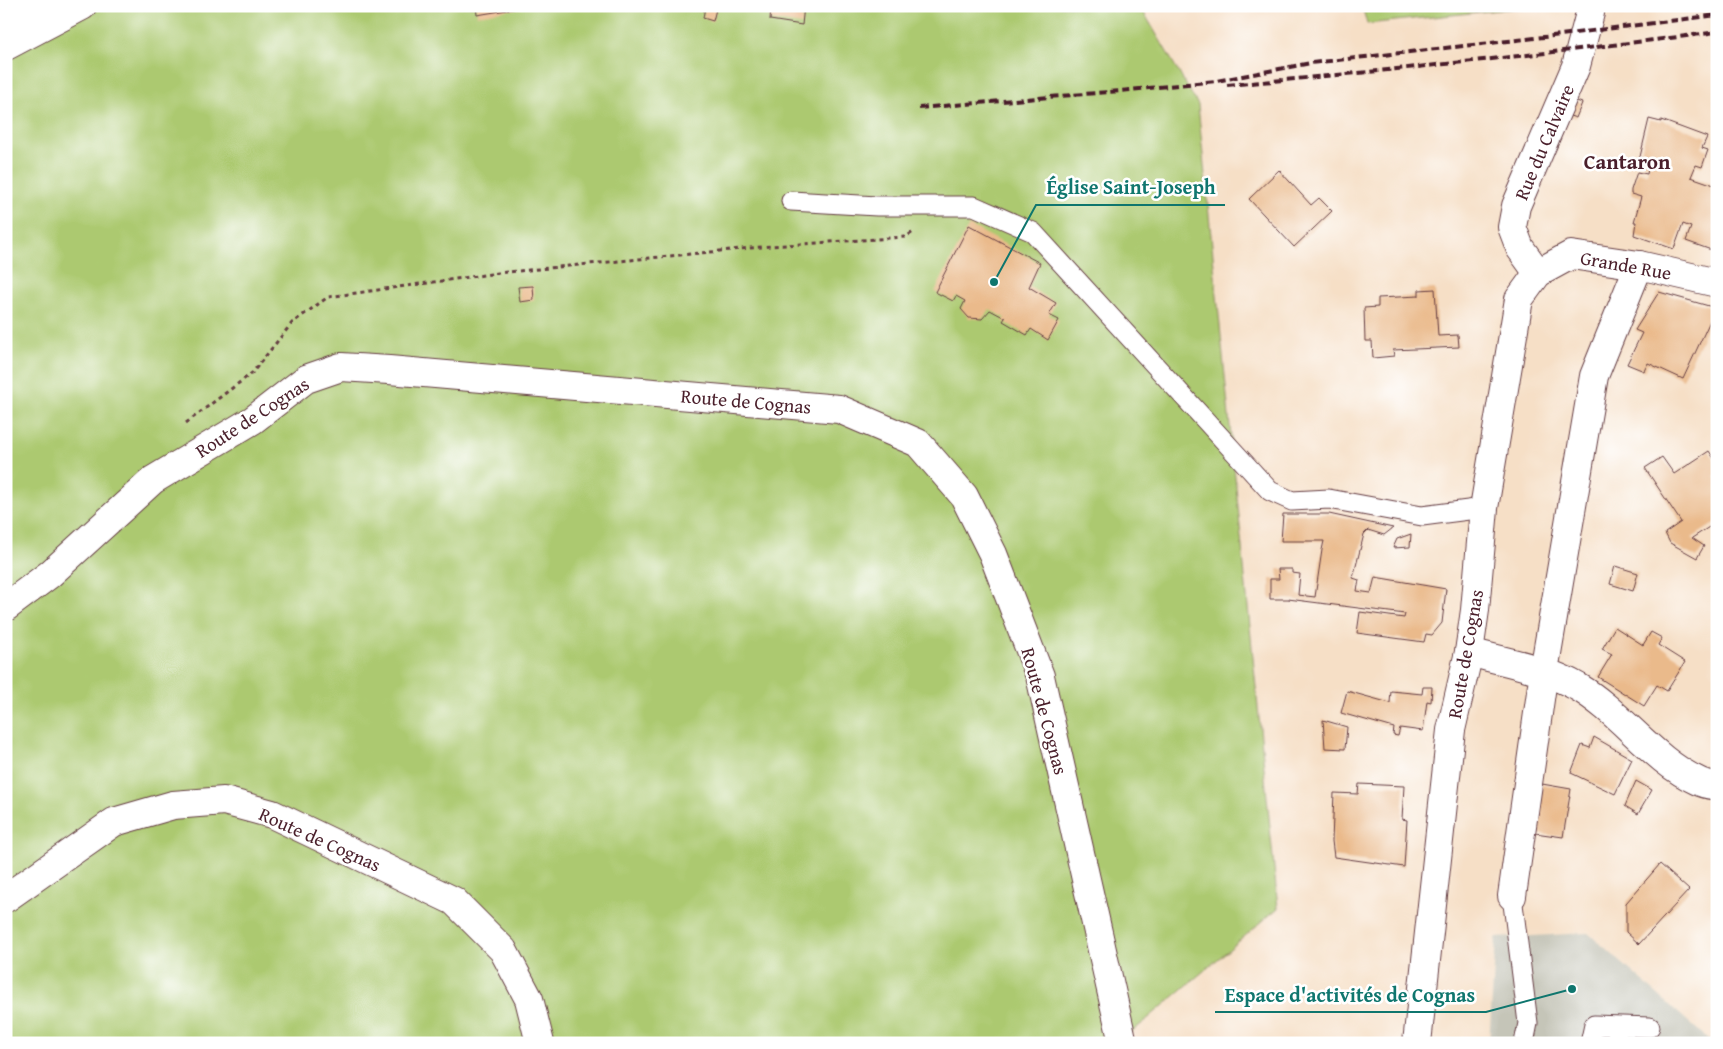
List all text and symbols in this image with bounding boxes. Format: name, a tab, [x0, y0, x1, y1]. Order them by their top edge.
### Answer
street label: Rue du Calvaire	[1507, 80, 1581, 204]
district label: Cantaron	[1584, 146, 1671, 177]
callout: Église Saint-Joseph	[1036, 170, 1225, 205]
text: Église Saint-Joseph	[1046, 172, 1216, 201]
street label: Grande Rue	[1578, 243, 1674, 287]
street label: Route de Cognas	[190, 370, 314, 464]
street label: Route de Cognas	[680, 381, 812, 421]
street label: Route de Cognas	[1440, 587, 1490, 721]
street label: Route de Cognas	[1015, 644, 1075, 778]
street label: Route de Cognas	[255, 800, 385, 878]
callout: Espace d'activités de Cognas	[1215, 977, 1486, 1012]
text: Espace d'activités de Cognas	[1225, 980, 1475, 1009]

